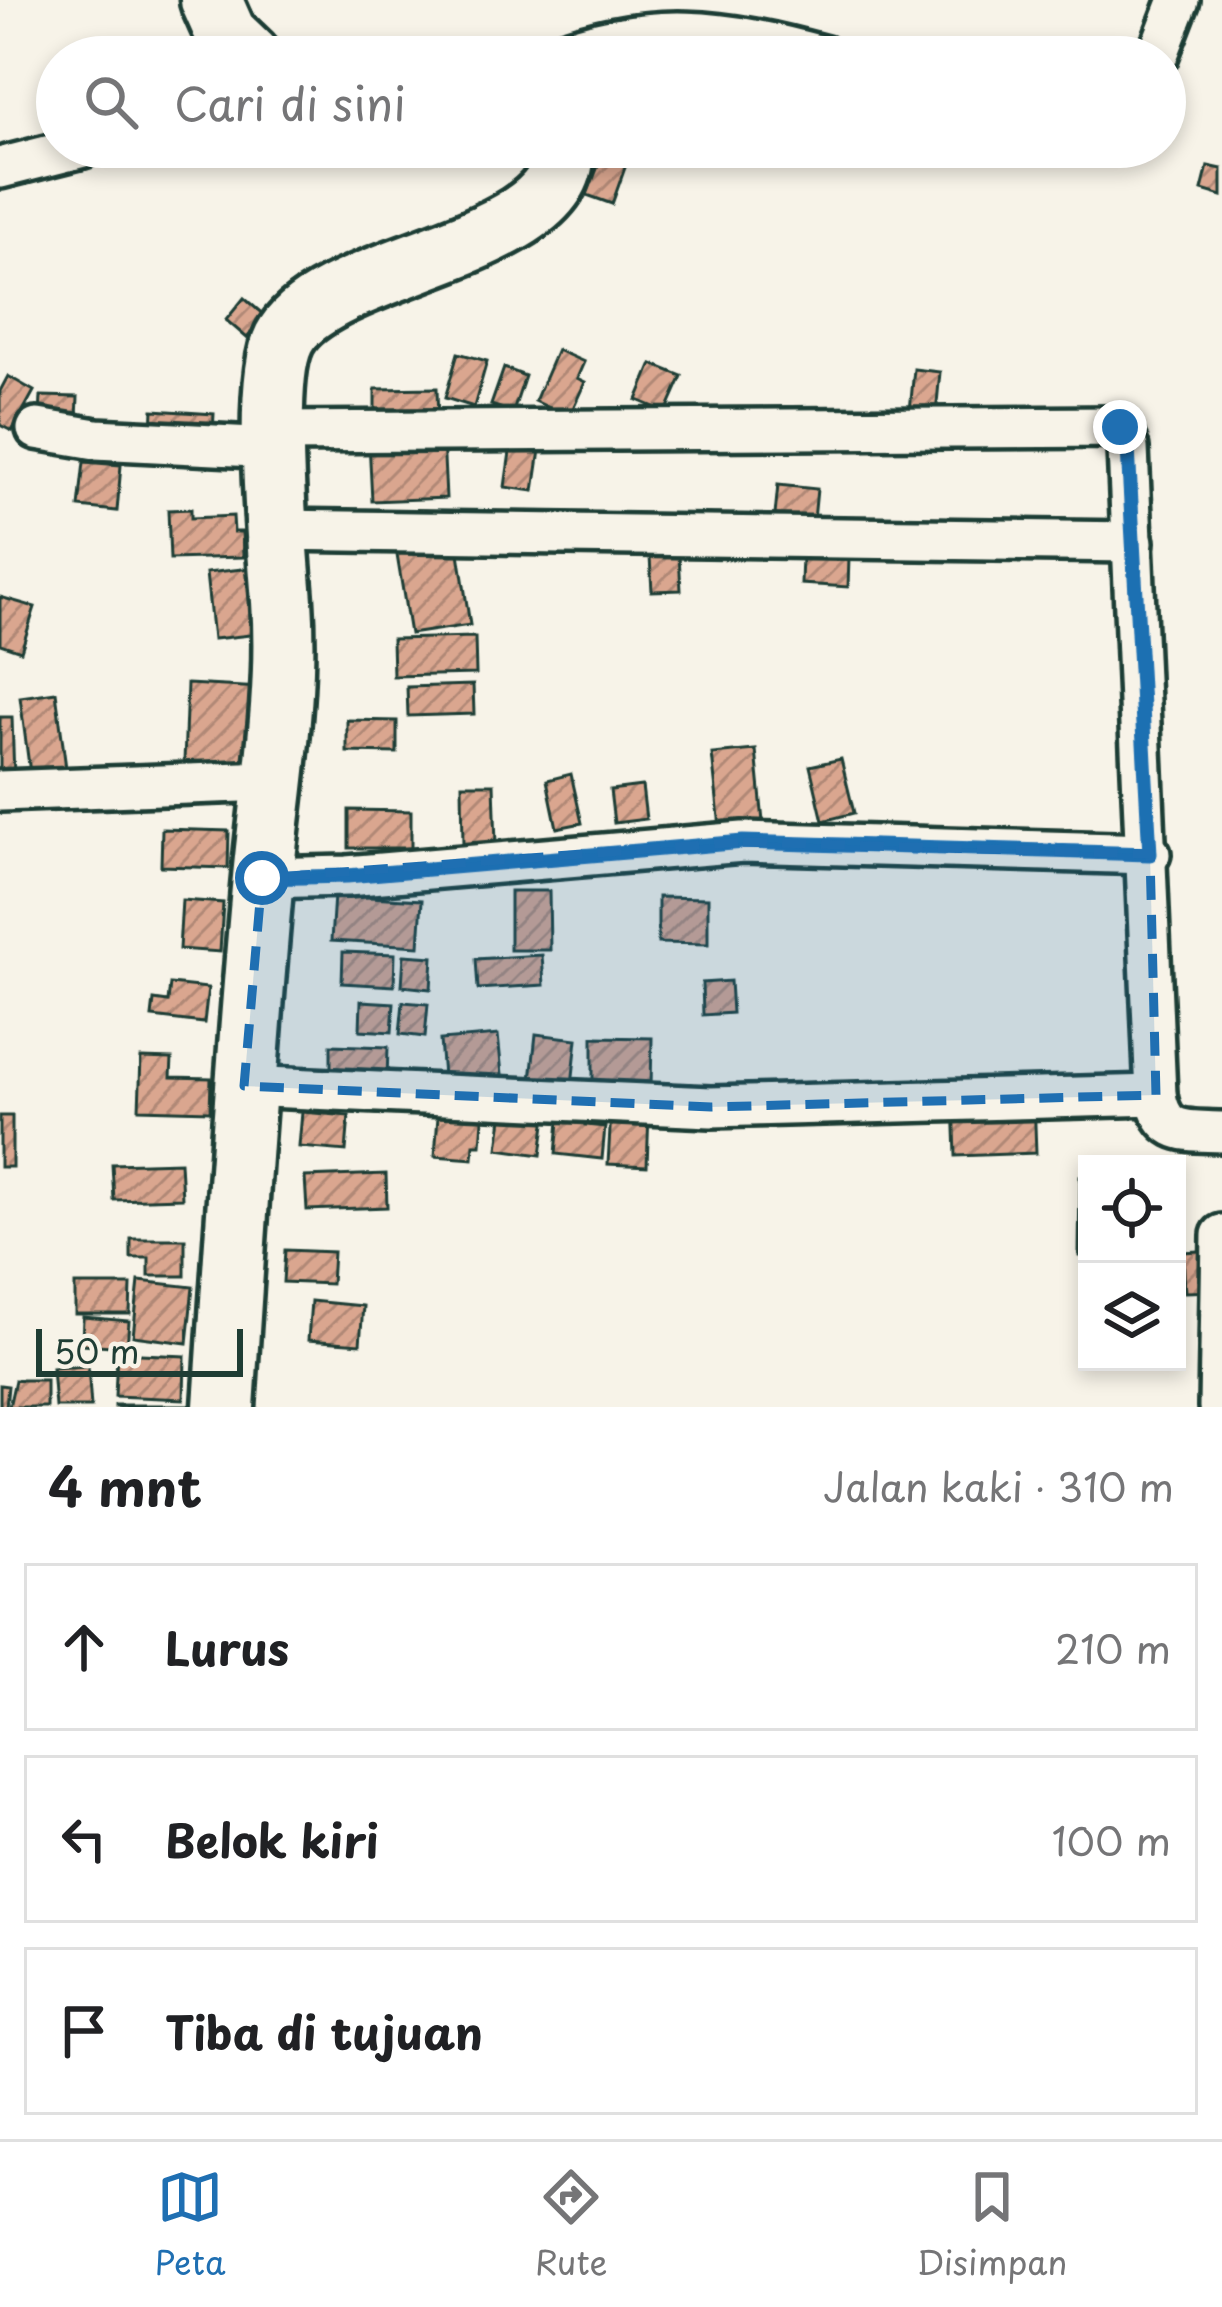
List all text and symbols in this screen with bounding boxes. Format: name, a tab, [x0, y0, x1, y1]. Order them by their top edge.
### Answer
search box	[36, 36, 1186, 168]
text: Cari di sini	[174, 68, 406, 136]
icon: search	[78, 69, 144, 135]
route end	[1093, 400, 1147, 454]
route start	[235, 851, 289, 905]
map controls	[1078, 1155, 1186, 1371]
button: locate	[1078, 1155, 1186, 1263]
button: layers	[1078, 1263, 1186, 1371]
scale bar	[36, 1323, 243, 1376]
text: 50 m	[54, 1325, 140, 1375]
text: 4 mnt	[48, 1447, 202, 1524]
text: Jalan kaki · 310 m	[823, 1456, 1174, 1515]
text: Lurus	[165, 1613, 289, 1681]
icon: ahead	[51, 1614, 117, 1680]
text: 210 m	[1055, 1618, 1171, 1677]
text: Belok kiri	[165, 1805, 379, 1873]
icon: left	[51, 1806, 117, 1872]
text: 100 m	[1052, 1810, 1171, 1869]
text: Tiba di tujuan	[165, 1997, 483, 2065]
icon: arrive	[51, 1998, 117, 2064]
tab: Peta	[155, 2164, 225, 2286]
tab: Rute	[535, 2164, 608, 2286]
tab: Disimpan	[917, 2164, 1067, 2286]

